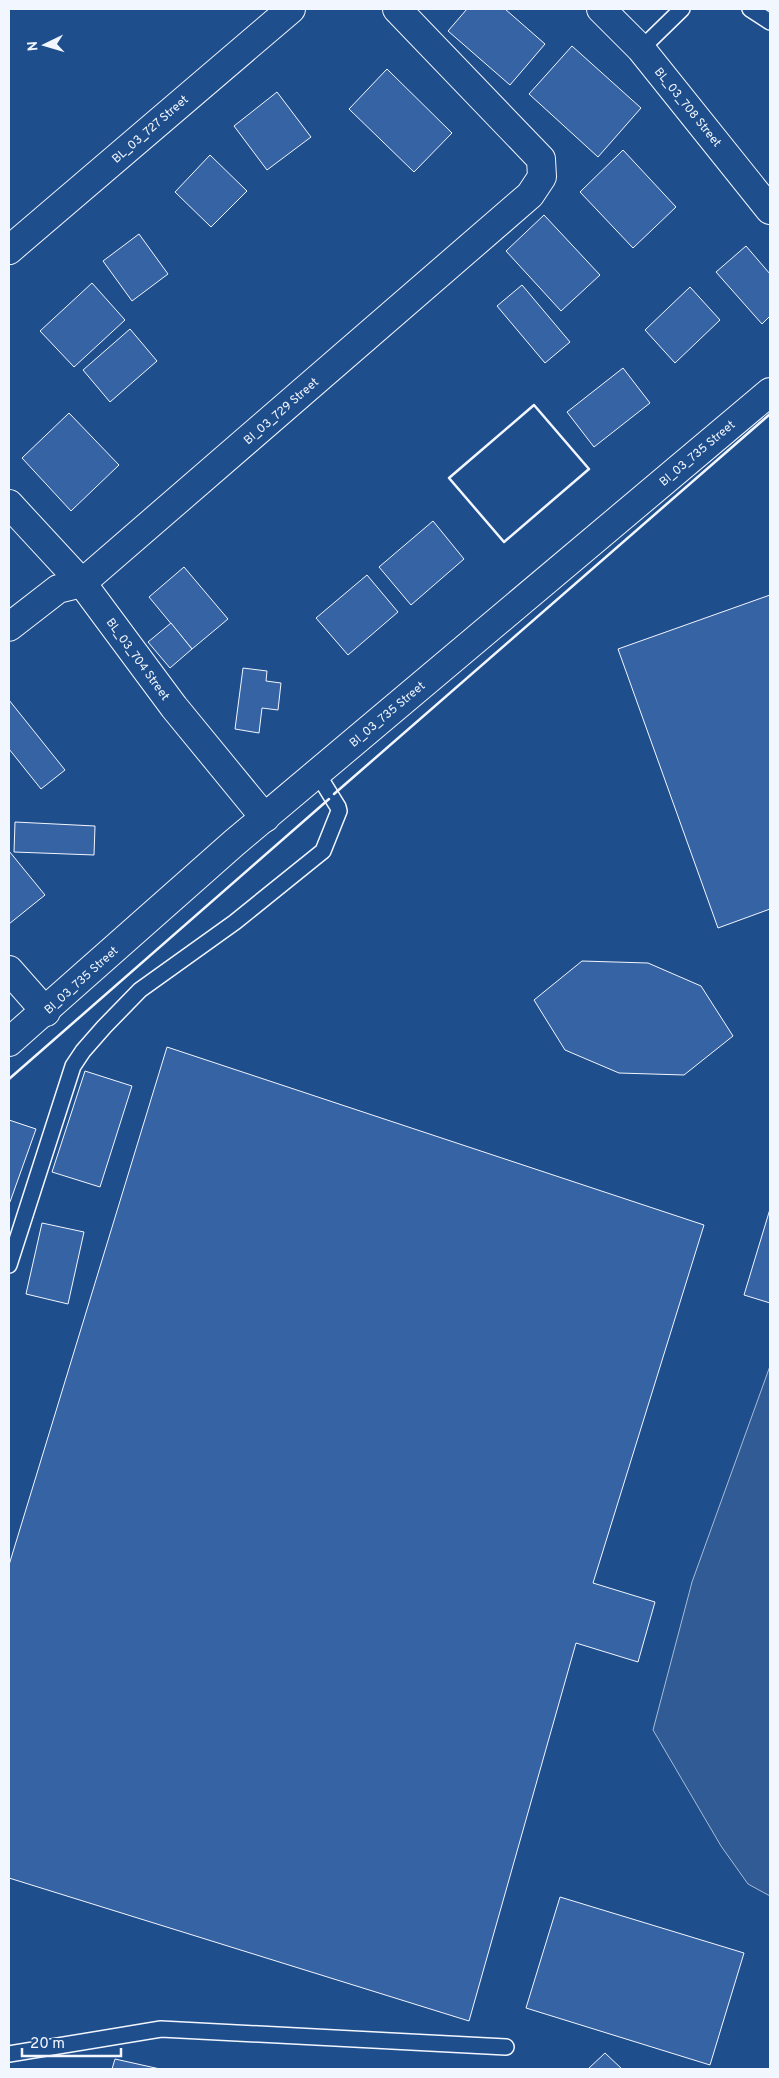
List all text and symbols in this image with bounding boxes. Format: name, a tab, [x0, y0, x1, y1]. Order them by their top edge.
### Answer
north arrow	[20, 20, 70, 70]
text: N	[25, 40, 42, 52]
street label: BL_03_708 Street	[650, 65, 724, 151]
street label: BL_03_727 Street	[109, 92, 192, 167]
street label: Bl_03_729 Street	[241, 375, 322, 449]
street label: Bl_03_735 Street	[656, 417, 739, 490]
street label: BL_03_704 Street	[102, 615, 173, 704]
street label: Bl_03_735 Street	[346, 678, 429, 751]
street label: Bl_03_735 Street	[41, 943, 122, 1018]
scale bar	[22, 2026, 121, 2058]
text: 20 m	[30, 2035, 65, 2054]

